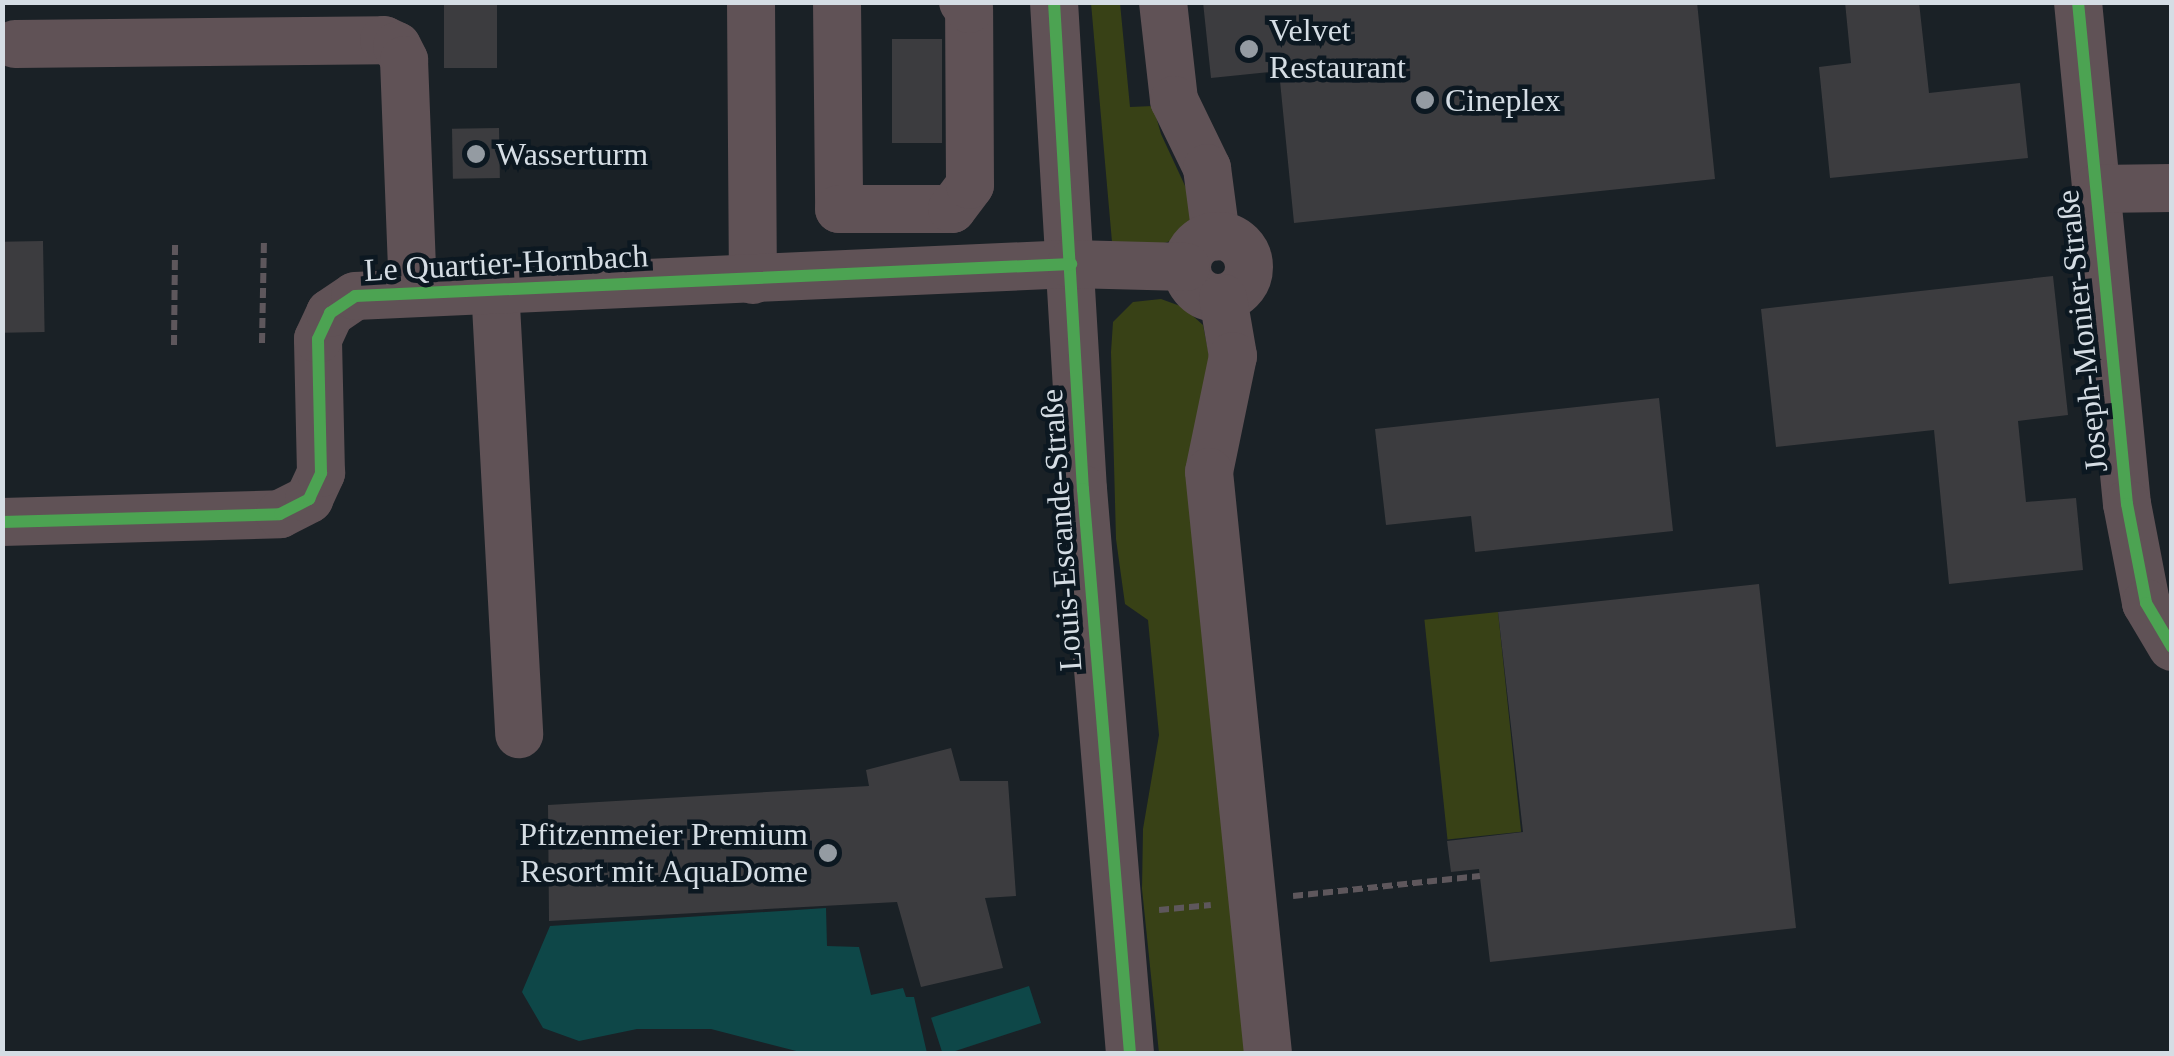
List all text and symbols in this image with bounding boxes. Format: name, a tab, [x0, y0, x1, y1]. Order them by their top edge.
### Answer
place label: Velvet Restaurant	[1269, 12, 1406, 87]
marker: Velvet Restaurant	[1238, 38, 1260, 60]
place label: Cineplex	[1445, 81, 1561, 119]
marker: Cineplex	[1414, 89, 1436, 111]
place label: Wasserturm	[496, 135, 648, 173]
marker: Wasserturm	[465, 143, 487, 165]
street label: Joseph-Monier-Straße	[2048, 188, 2116, 474]
street label: Le Quartier-Hornbach	[363, 236, 649, 290]
street label: Louis-Escande-Straße	[1032, 388, 1090, 672]
place label: Pfitzenmeier Premium Resort mit AquaDome	[518, 816, 808, 891]
marker: Pfitzenmeier Premium Resort mit AquaDome	[817, 842, 839, 864]

